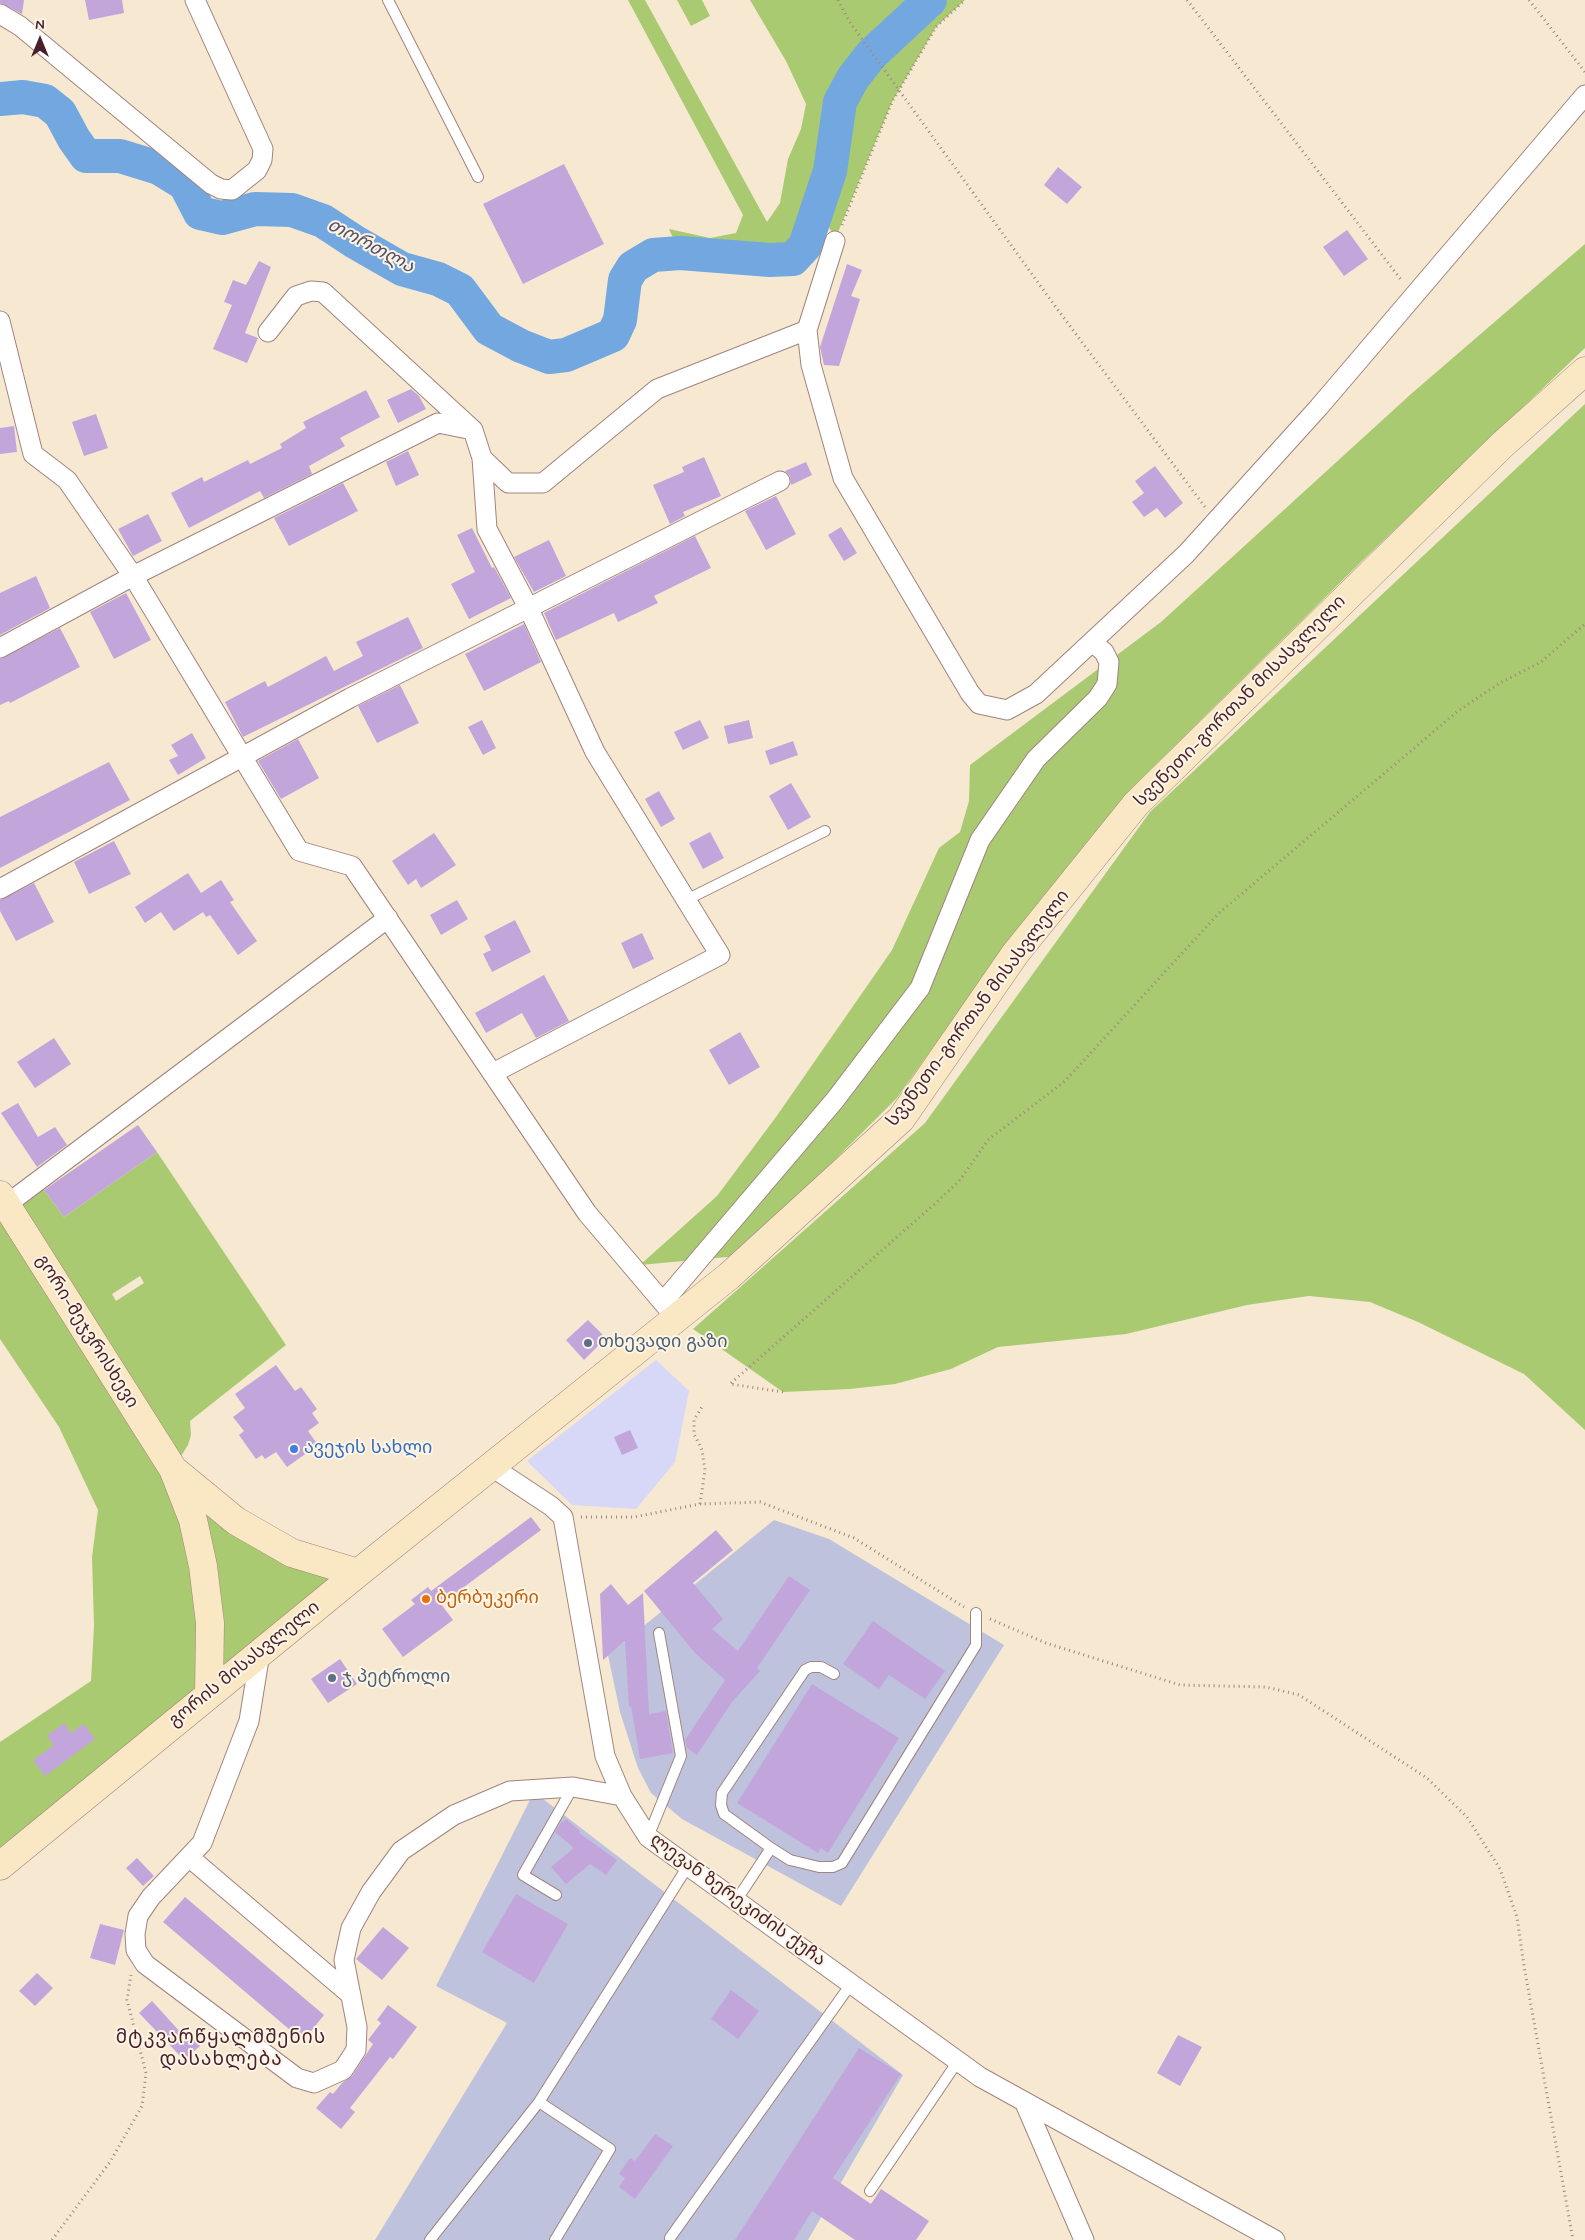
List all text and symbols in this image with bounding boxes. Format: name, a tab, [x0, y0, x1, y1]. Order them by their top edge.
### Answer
north arrow	[15, 15, 65, 65]
text: N	[35, 16, 45, 34]
water label: თორთლა	[323, 215, 417, 279]
street label: სვენეთი-გორთან მისასვლელი	[1131, 592, 1351, 812]
street label: სვენეთი-გორთან მისასვლელი	[883, 887, 1075, 1131]
street label: გორი-მეჯვრისხევი	[30, 1251, 142, 1413]
place label: თხევადი გაზი	[598, 1332, 728, 1354]
marker: თხევადი გაზი	[582, 1337, 594, 1349]
place label: ავეჯის სახლი	[304, 1438, 432, 1460]
marker: ავეჯის სახლი	[288, 1443, 300, 1455]
place label: ბერბუკერი	[436, 1588, 539, 1610]
marker: ბერბუკერი	[420, 1593, 432, 1605]
street label: გორის მისასვლელი	[165, 1597, 325, 1733]
place label: ჯ პეტროლი	[342, 1667, 450, 1689]
marker: ჯ პეტროლი	[326, 1672, 338, 1684]
street label: ლევან ზერეკიძის ქუჩა	[645, 1830, 829, 1972]
district label: მტკვარწყალმშენის დასახლება	[114, 2028, 328, 2072]

